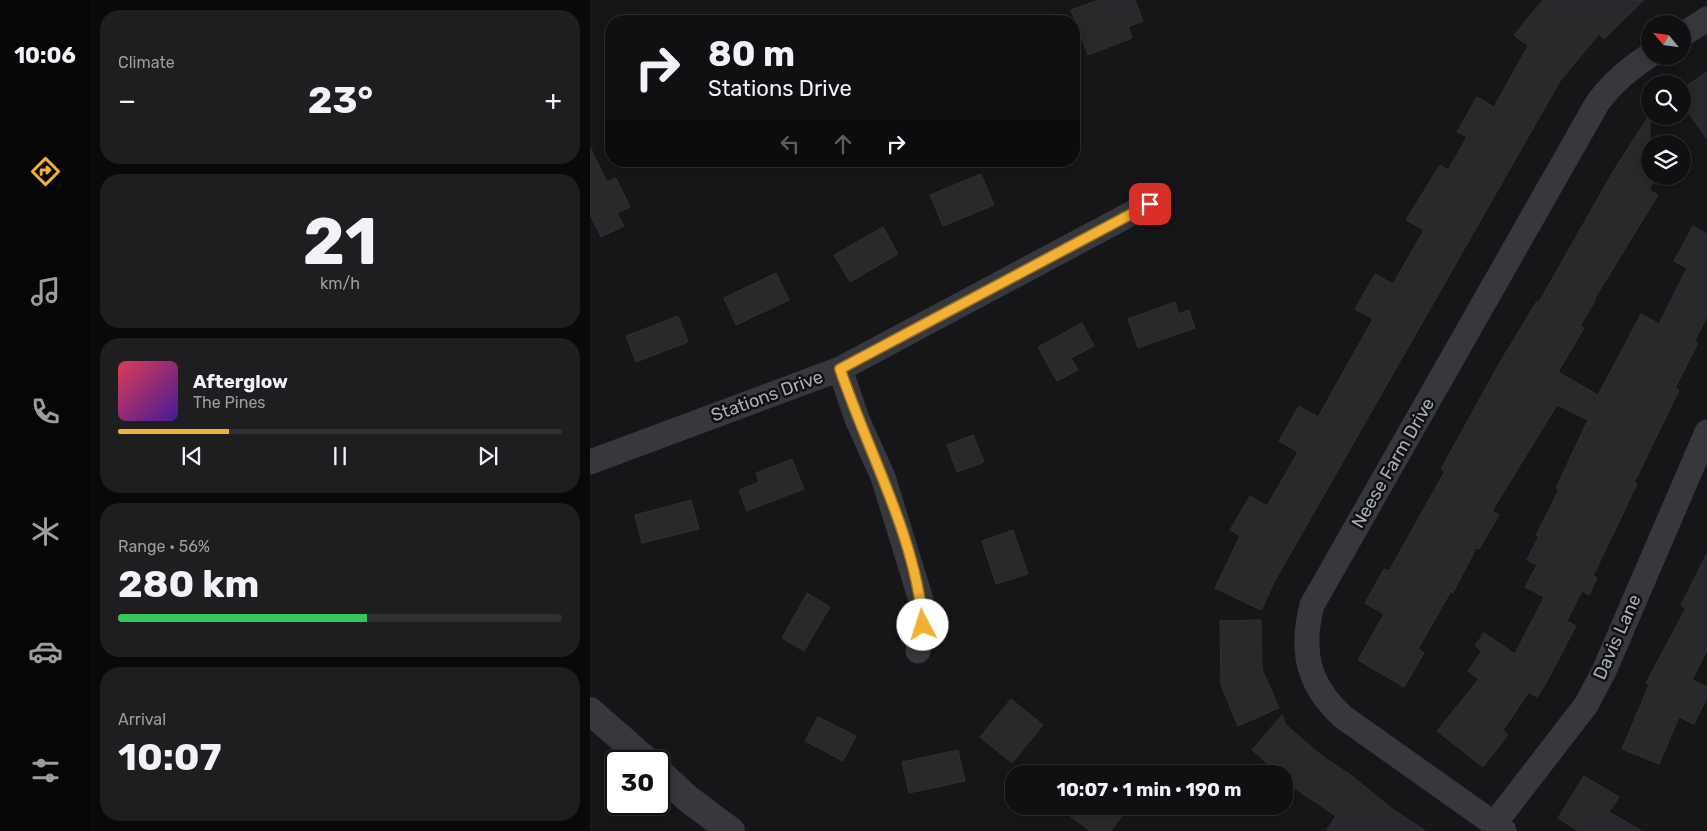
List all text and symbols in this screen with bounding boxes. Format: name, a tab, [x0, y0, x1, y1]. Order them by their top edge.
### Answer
north arrow	[1641, 15, 1691, 65]
map controls	[1641, 15, 1691, 185]
text: 80 m	[708, 33, 795, 75]
icon: right	[625, 35, 690, 100]
text: 10:06	[14, 42, 76, 69]
text: Climate	[118, 53, 175, 72]
text: Stations Drive	[708, 75, 852, 102]
button: search	[1641, 75, 1691, 125]
text: 23°	[308, 77, 373, 123]
text: −	[118, 84, 136, 117]
text: +	[545, 84, 562, 117]
icon: left	[776, 130, 804, 158]
icon: ahead	[829, 130, 857, 158]
icon: right	[882, 130, 910, 158]
button: layers	[1641, 135, 1691, 185]
icon: directions	[28, 154, 63, 189]
pin	[1129, 183, 1171, 225]
icon: arrive	[1136, 190, 1164, 218]
text: 21	[303, 203, 377, 280]
icon: music	[28, 274, 63, 309]
text: km/h	[320, 274, 360, 293]
street label: Stations Drive	[708, 366, 826, 426]
text: Afterglow	[193, 370, 288, 393]
text: The Pines	[193, 393, 266, 412]
icon: phone	[28, 394, 63, 429]
street label: Neese Farm Drive	[1347, 394, 1439, 532]
icon: previous	[178, 442, 206, 470]
icon: pause	[326, 442, 354, 470]
icon: next	[474, 442, 502, 470]
icon: climate	[28, 514, 63, 549]
text: Range · 56%	[118, 537, 210, 556]
text: 280 km	[118, 561, 259, 607]
street label: Davis Lane	[1588, 591, 1646, 683]
position arrow	[896, 598, 948, 650]
icon: car	[28, 634, 63, 669]
text: Arrival	[118, 710, 166, 729]
text: 10:07	[118, 734, 221, 780]
speed limit sign: 30	[605, 750, 670, 815]
icon: filters	[28, 753, 63, 788]
text: 10:07 · 1 min · 190 m	[1057, 778, 1242, 801]

